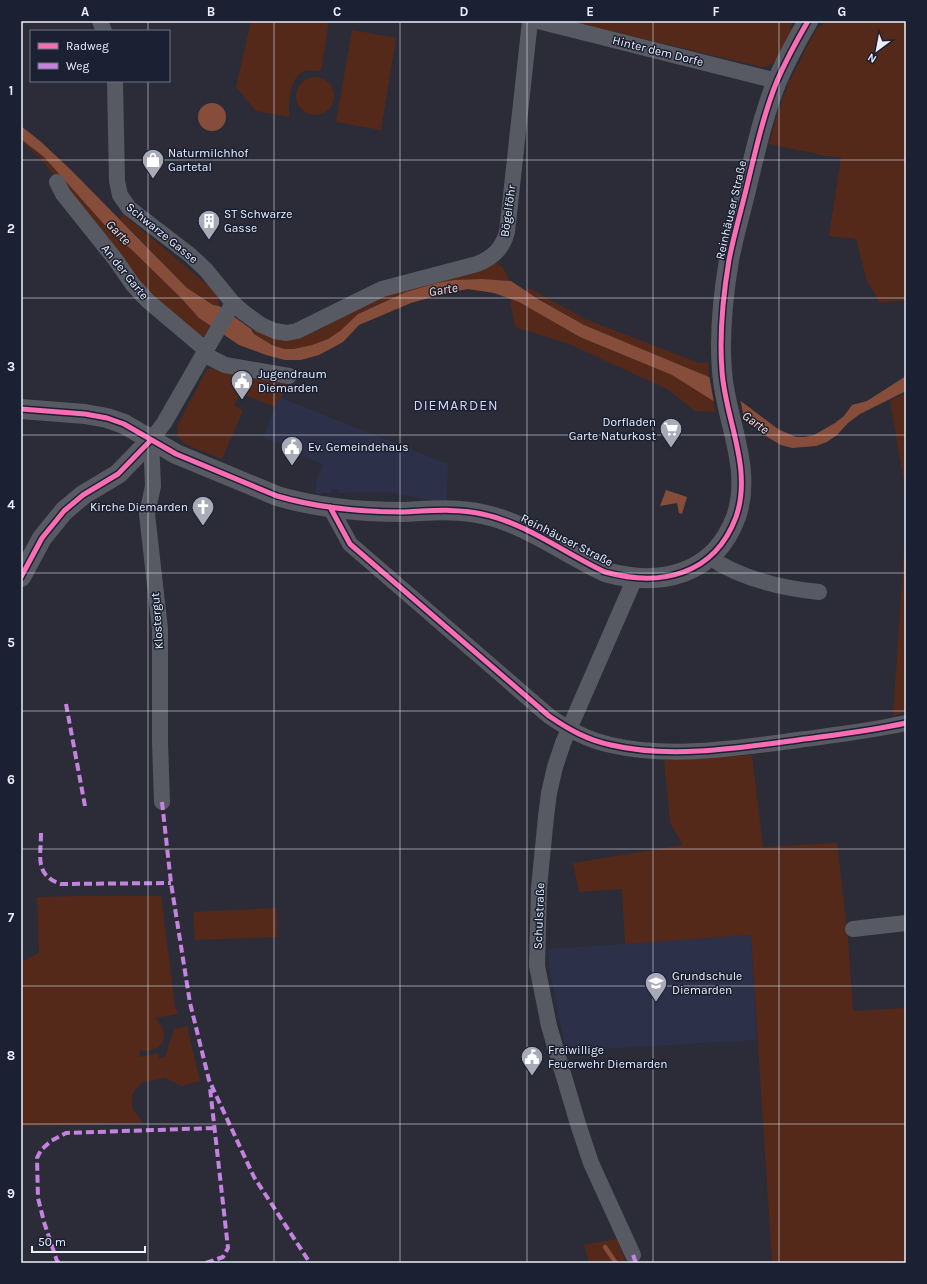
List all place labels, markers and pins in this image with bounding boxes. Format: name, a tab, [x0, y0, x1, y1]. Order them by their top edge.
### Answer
place label: Naturmilchhof Gartetal	[168, 146, 249, 174]
shop icon: Naturmilchhof Gartetal	[140, 147, 166, 180]
place label: ST Schwarze Gasse	[224, 207, 292, 235]
building icon: ST Schwarze Gasse	[196, 208, 222, 241]
place label: Jugendraum Diemarden	[258, 367, 327, 395]
public building icon: Jugendraum Diemarden	[229, 368, 255, 401]
place label: Dorfladen Garte Naturkost	[569, 415, 656, 443]
supermarket icon: Dorfladen Garte Naturkost	[658, 416, 684, 449]
public building icon: Ev. Gemeindehaus	[279, 434, 305, 467]
place label: Ev. Gemeindehaus	[308, 440, 409, 454]
church icon: Kirche Diemarden	[190, 494, 216, 527]
place label: Kirche Diemarden	[90, 500, 188, 514]
place label: Grundschule Diemarden	[672, 969, 742, 997]
school or university icon: Grundschule Diemarden	[643, 970, 669, 1003]
place label: Freiwillige Feuerwehr Diemarden	[548, 1043, 668, 1071]
public building icon: Freiwillige Feuerwehr Diemarden	[519, 1044, 545, 1077]

